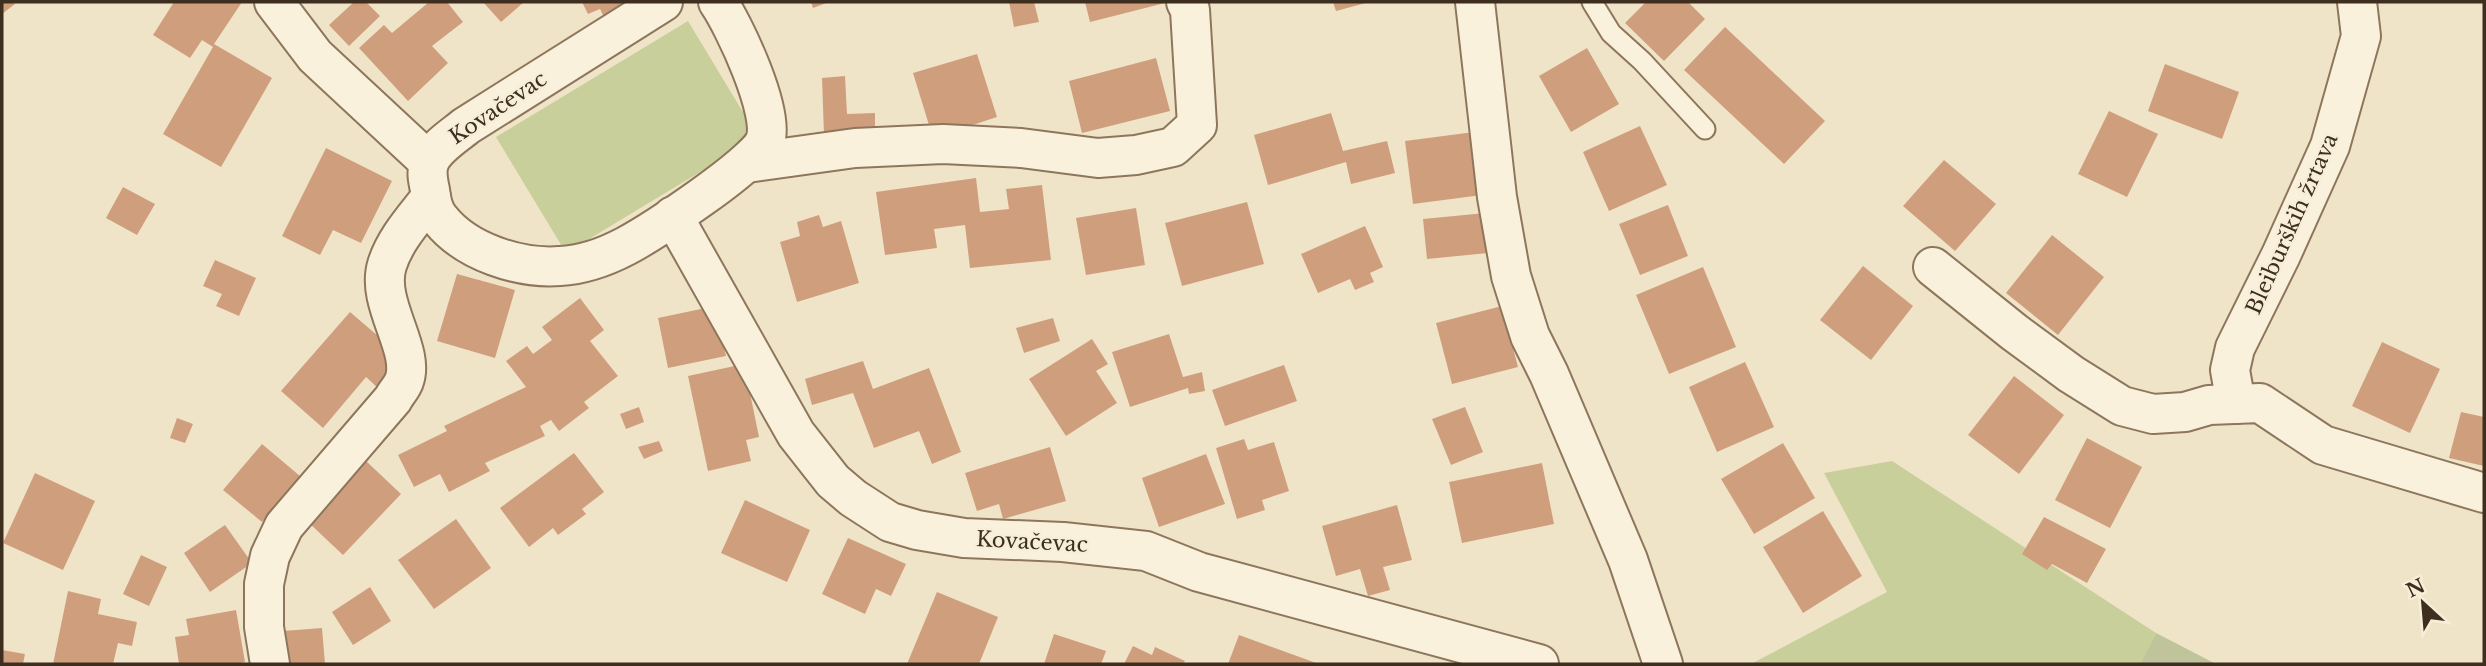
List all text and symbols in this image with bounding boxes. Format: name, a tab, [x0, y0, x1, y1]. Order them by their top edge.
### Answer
street label: Kovačevac	[444, 66, 552, 150]
street label: Bleiburških žrtava	[2240, 129, 2344, 318]
street label: Kovačevac	[975, 526, 1089, 558]
north arrow	[2388, 568, 2458, 638]
text: N	[2403, 574, 2429, 602]

